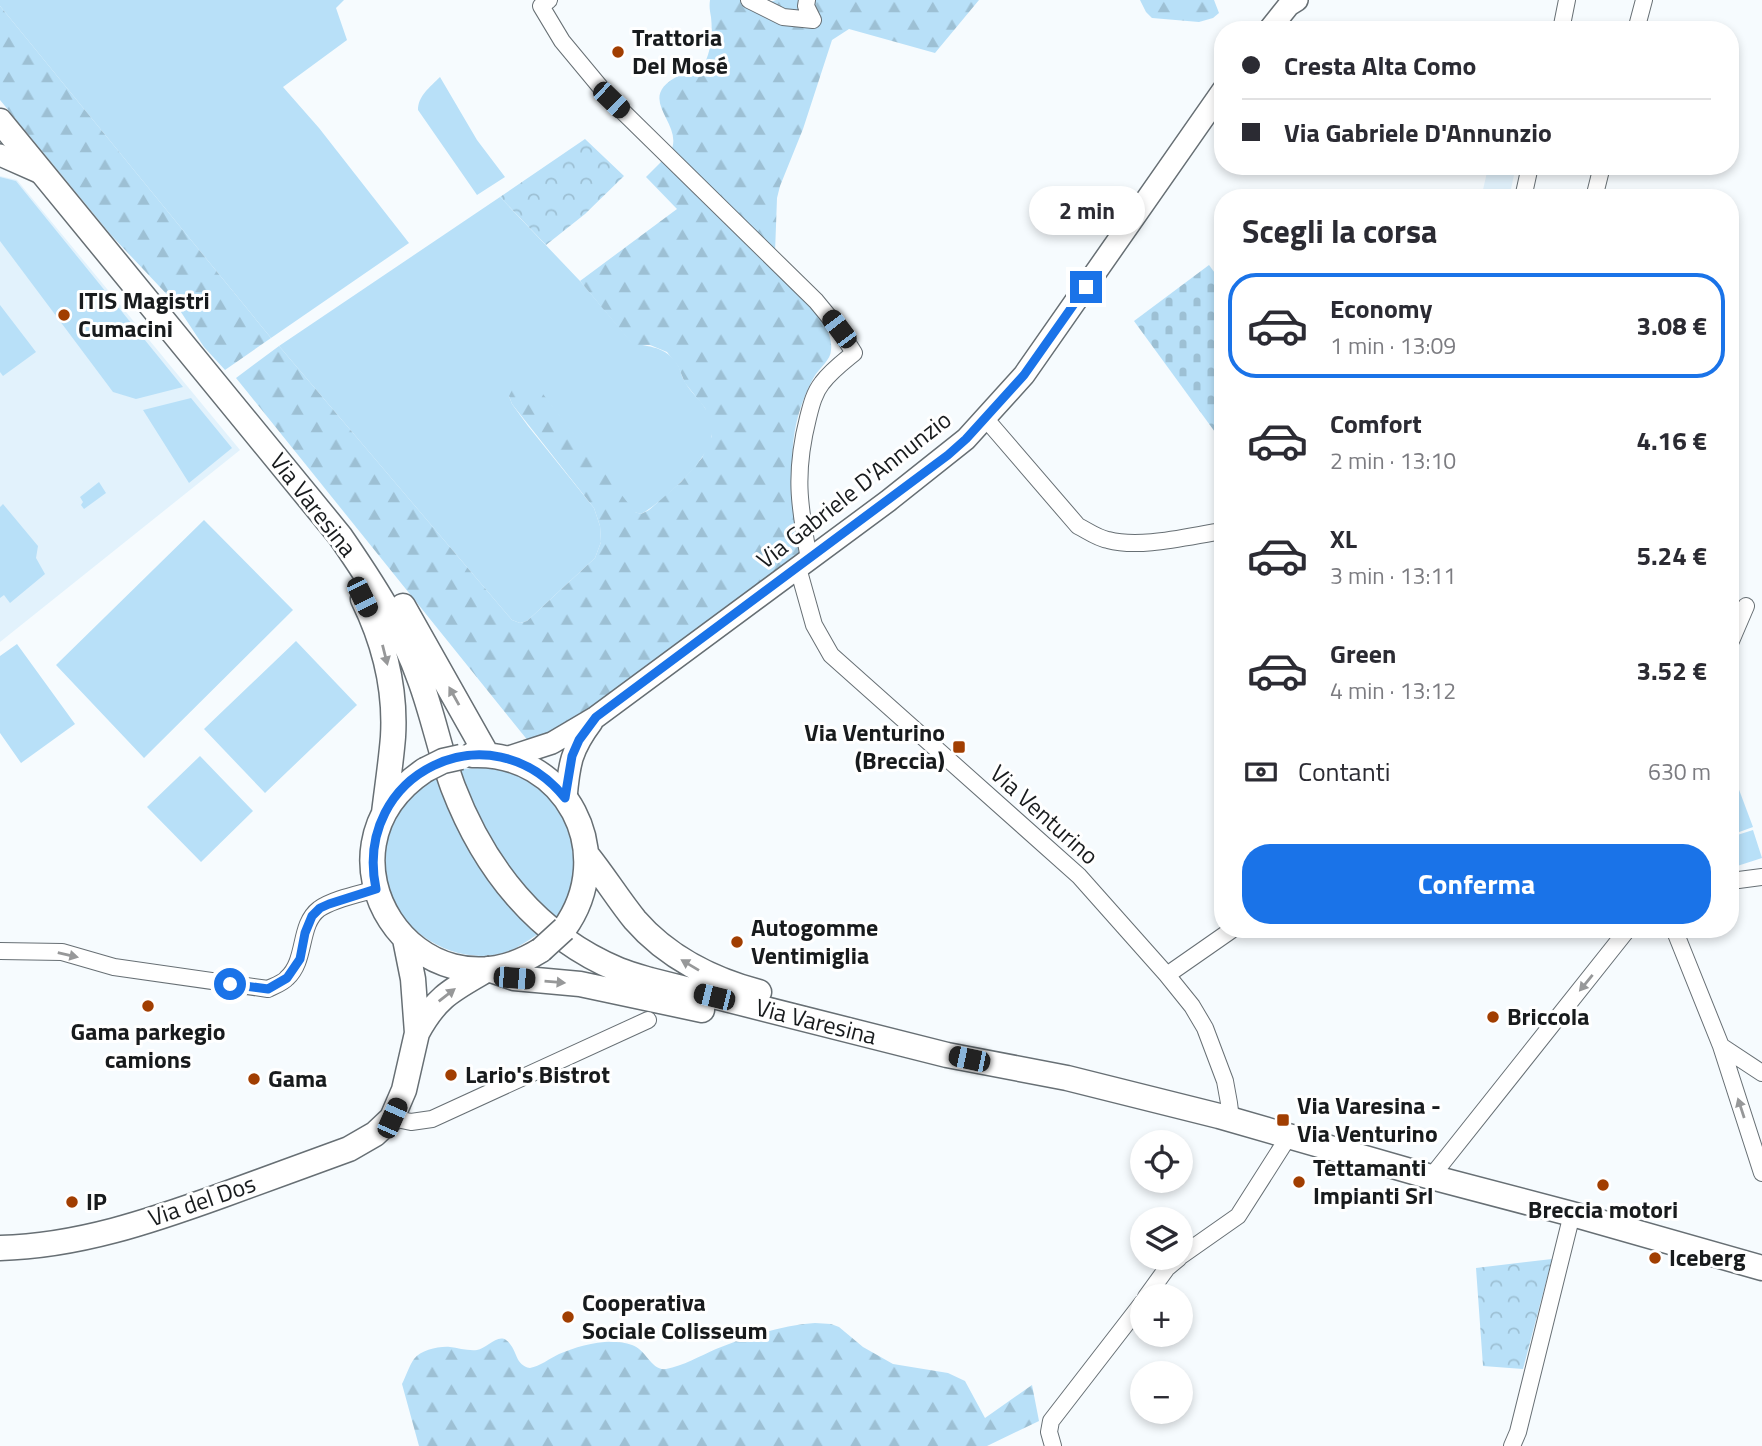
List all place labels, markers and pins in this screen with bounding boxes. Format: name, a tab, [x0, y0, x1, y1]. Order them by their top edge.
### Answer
place label: Trattoria Del Mosé	[632, 19, 728, 83]
marker: Trattoria Del Mosé	[610, 44, 626, 60]
place label: ITIS Magistri Cumacini	[78, 282, 210, 346]
marker: ITIS Magistri Cumacini	[56, 307, 72, 323]
place label: Via Venturino (Breccia)	[804, 714, 945, 778]
marker: Via Venturino (Breccia)	[951, 739, 967, 755]
place label: Autogomme Ventimiglia	[751, 909, 878, 973]
marker: Autogomme Ventimiglia	[729, 934, 745, 950]
marker: Gama parkegio camions	[140, 998, 156, 1014]
place label: Briccola	[1507, 998, 1589, 1034]
marker: Briccola	[1485, 1009, 1501, 1025]
place label: Gama parkegio camions	[70, 1013, 226, 1077]
place label: Lario's Bistrot	[465, 1056, 610, 1092]
place label: Gama	[268, 1060, 327, 1096]
marker: Lario's Bistrot	[443, 1067, 459, 1083]
marker: Gama	[246, 1071, 262, 1087]
place label: Via Varesina - Via Venturino	[1297, 1087, 1441, 1151]
marker: Via Varesina - Via Venturino	[1275, 1112, 1291, 1128]
place label: Tettamanti Impianti Srl	[1313, 1149, 1433, 1213]
marker: Tettamanti Impianti Srl	[1291, 1174, 1307, 1190]
marker: Breccia motori	[1595, 1177, 1611, 1193]
place label: IP	[86, 1183, 107, 1219]
place label: Breccia motori	[1528, 1191, 1678, 1227]
marker: IP	[64, 1194, 80, 1210]
place label: Iceberg	[1669, 1239, 1746, 1275]
marker: Iceberg	[1647, 1250, 1663, 1266]
place label: Cooperativa Sociale Colisseum	[582, 1284, 768, 1348]
marker: Cooperativa Sociale Colisseum	[560, 1309, 576, 1325]

